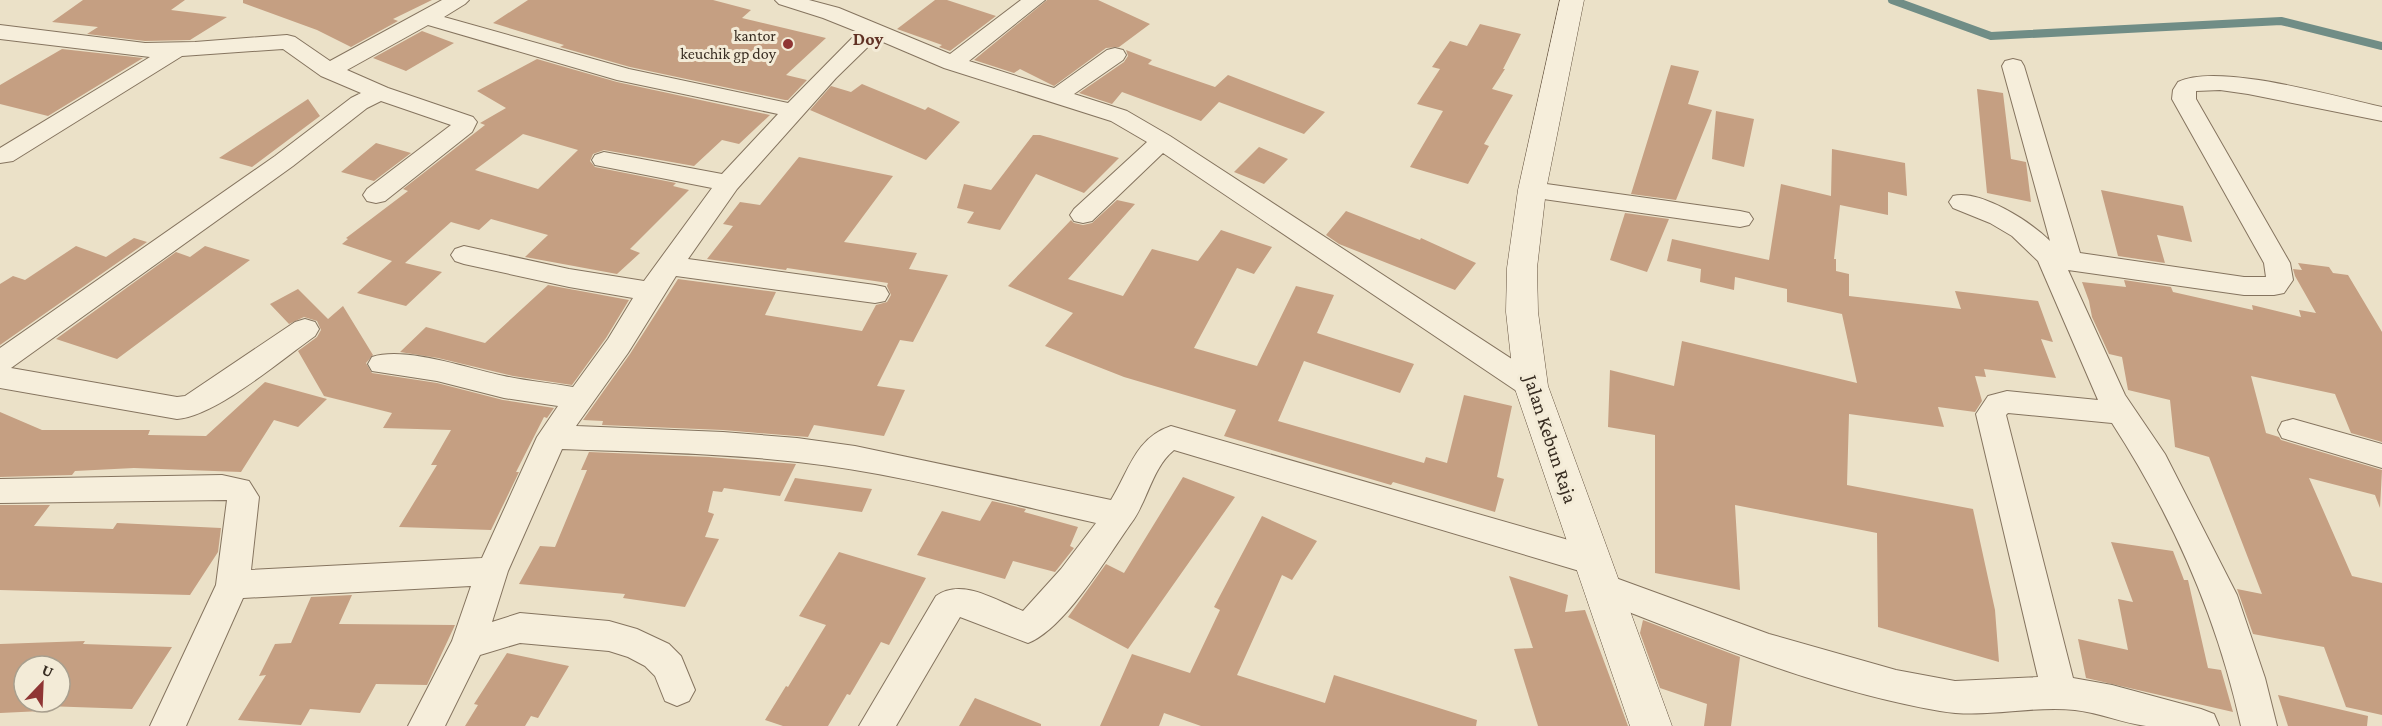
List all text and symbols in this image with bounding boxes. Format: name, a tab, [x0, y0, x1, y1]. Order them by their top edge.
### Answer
place label: kantor keuchik gp doy	[680, 27, 777, 63]
district label: Doy	[853, 29, 883, 49]
marker: kantor keuchik gp doy	[781, 37, 795, 51]
street label: Jalan Kebun Raja	[1518, 370, 1582, 506]
north arrow	[12, 654, 72, 714]
text: U	[39, 661, 56, 681]

